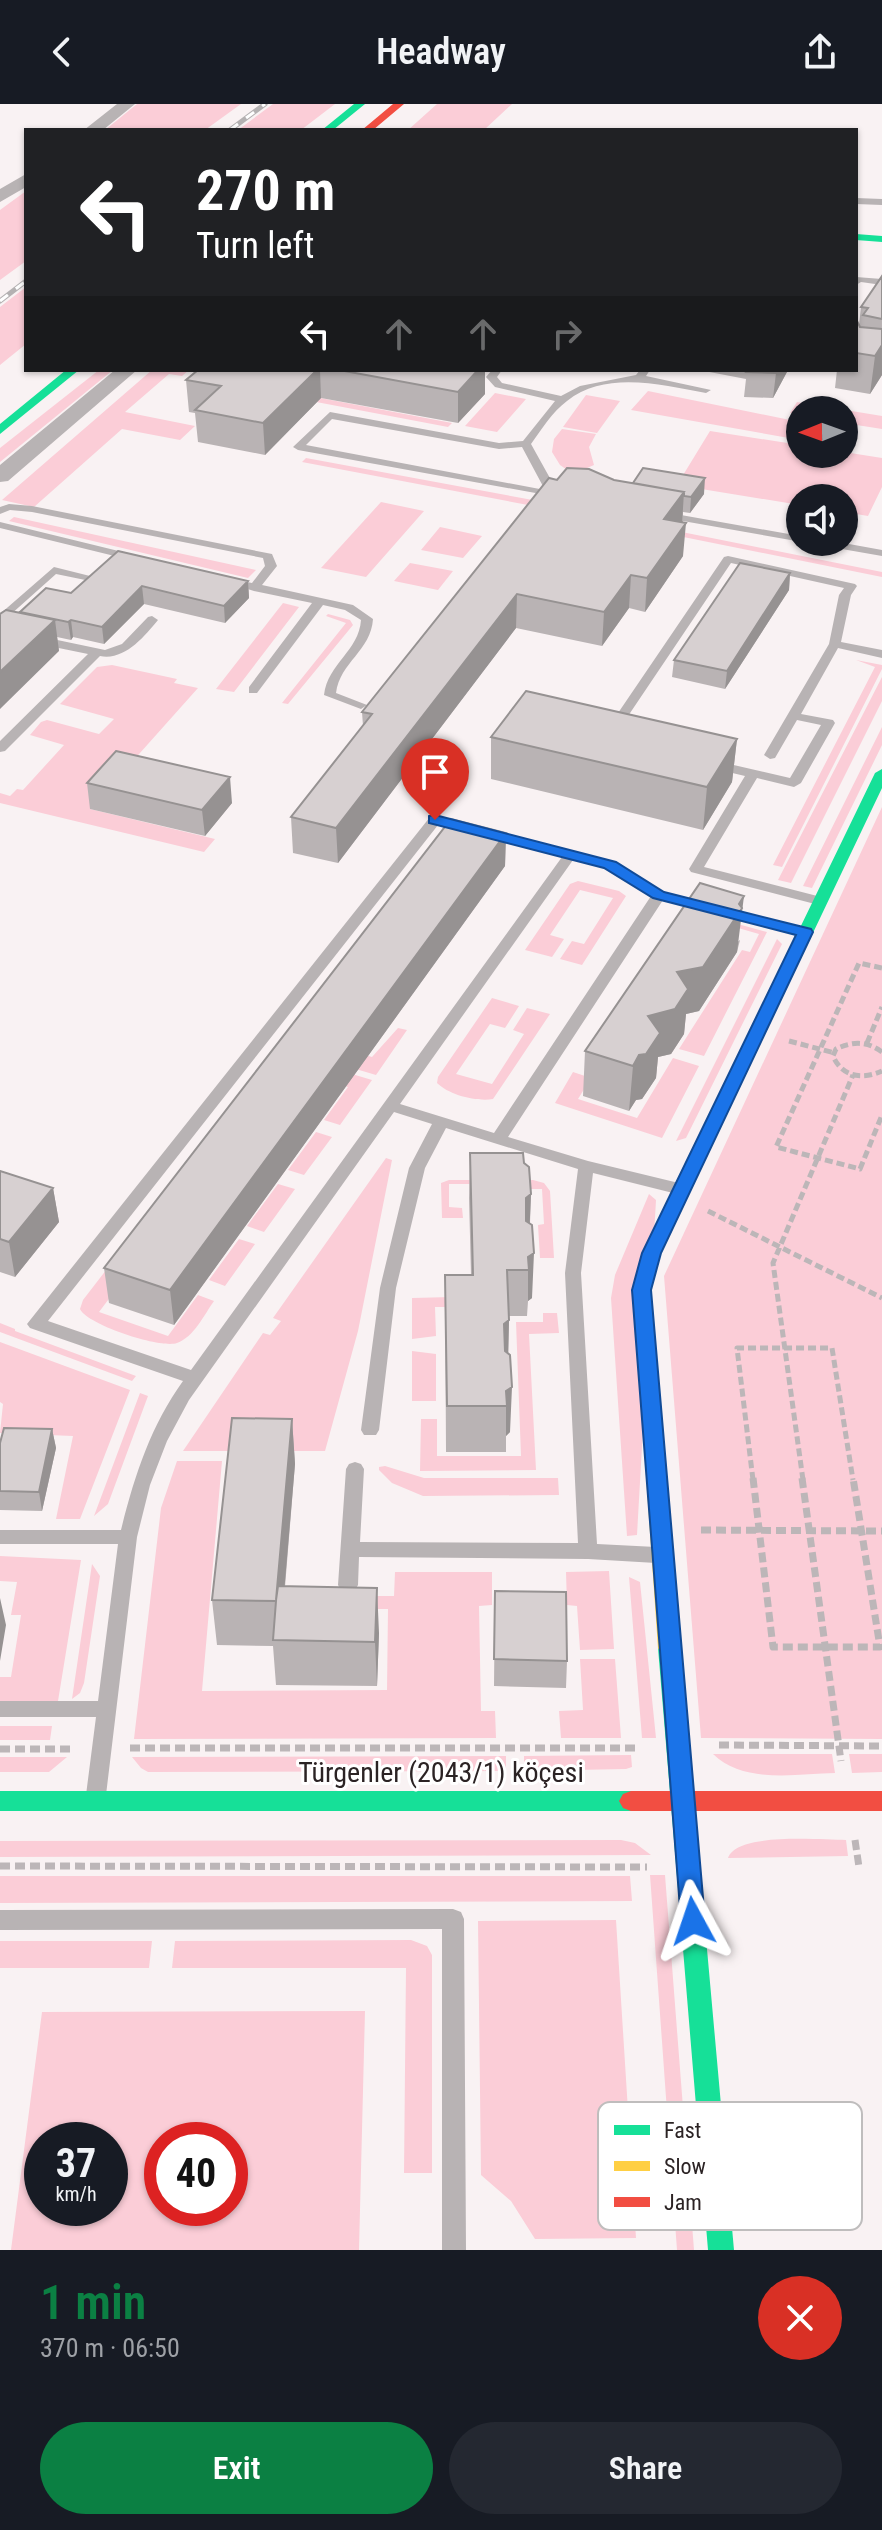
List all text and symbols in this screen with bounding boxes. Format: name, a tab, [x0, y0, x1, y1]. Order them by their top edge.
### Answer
icon: back	[40, 30, 84, 74]
icon: share	[798, 30, 842, 74]
text: Headway	[376, 31, 506, 73]
text: 270 m	[196, 158, 335, 224]
icon: left	[64, 160, 168, 264]
text: Turn left	[196, 225, 314, 267]
icon: left	[293, 312, 337, 356]
icon: ahead	[377, 312, 421, 356]
icon: ahead	[461, 312, 505, 356]
icon: right	[545, 312, 589, 356]
north arrow	[786, 396, 858, 468]
map controls	[786, 396, 858, 556]
button: sound	[786, 484, 858, 556]
pin	[401, 738, 469, 820]
icon: arrive	[413, 750, 457, 794]
street label: Türgenler (2043/1) köçesi	[298, 1756, 584, 1789]
position arrow	[651, 1879, 735, 1963]
legend	[598, 2102, 862, 2230]
text: Fast	[664, 2118, 701, 2143]
speed limit sign: 40	[144, 2122, 248, 2226]
text: 37	[56, 2140, 96, 2187]
text: Slow	[664, 2154, 706, 2179]
text: km/h	[55, 2182, 97, 2206]
text: Jam	[664, 2190, 702, 2215]
text: 1 min	[40, 2274, 146, 2331]
button: close	[758, 2276, 842, 2360]
text: 370 m · 06:50	[40, 2333, 180, 2363]
button: Exit	[40, 2422, 433, 2514]
button: Share	[449, 2422, 842, 2514]

